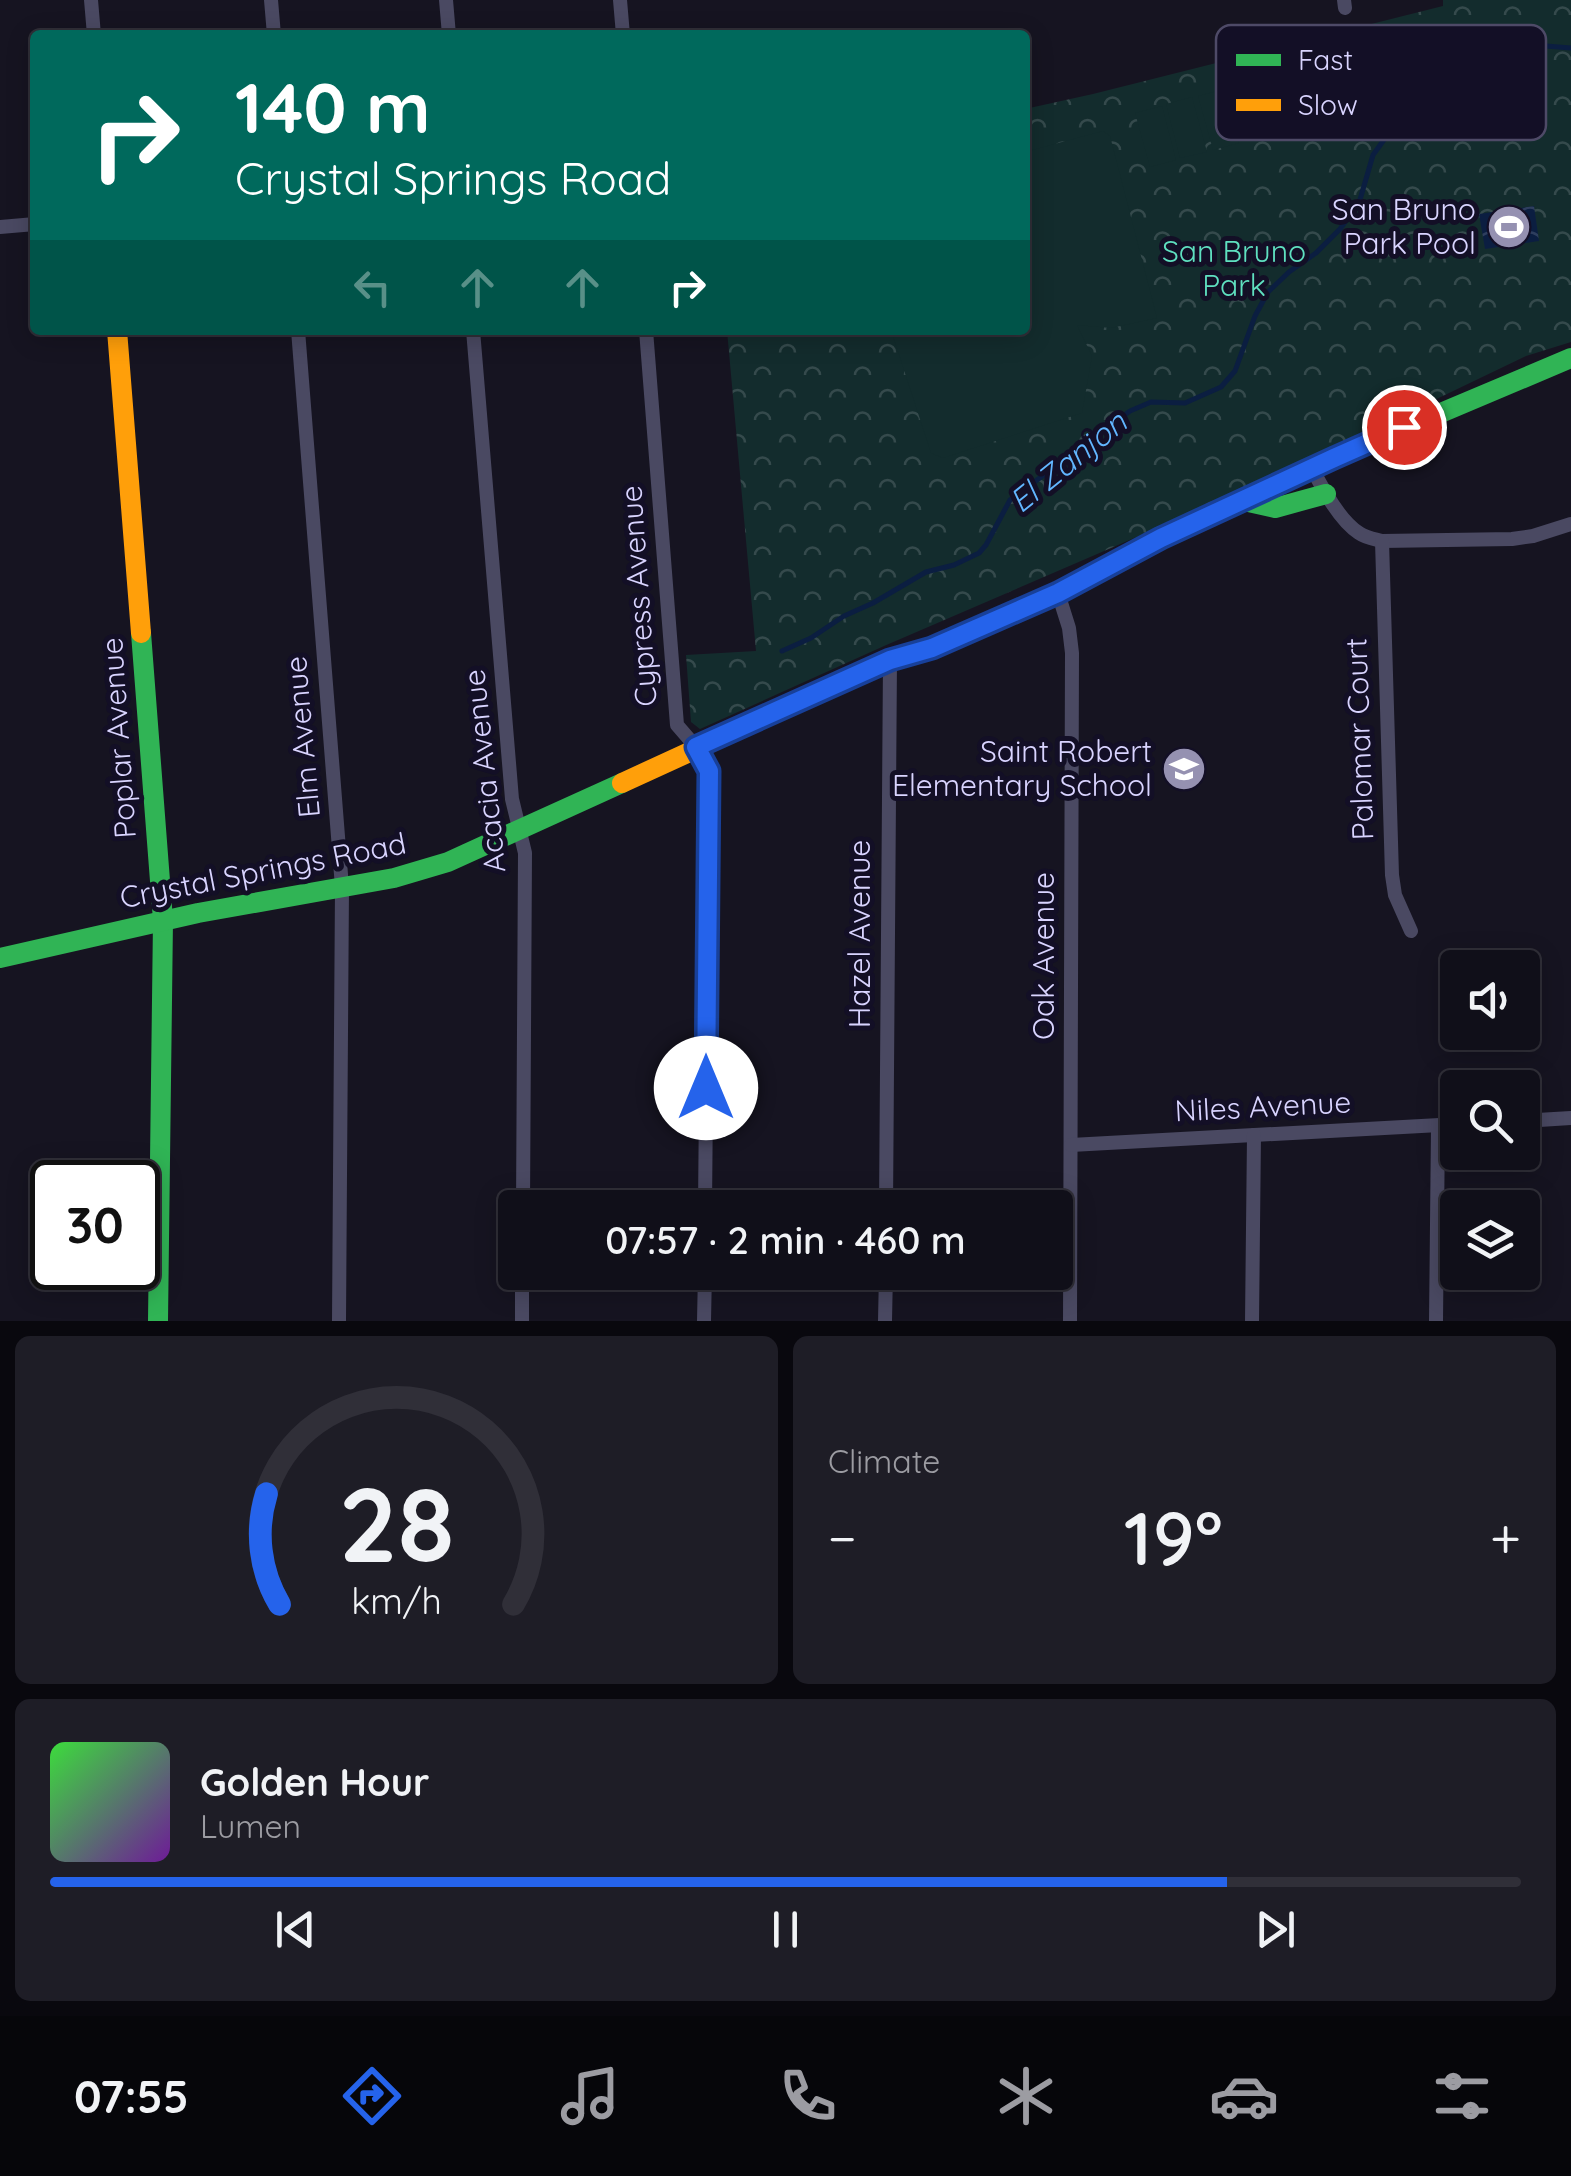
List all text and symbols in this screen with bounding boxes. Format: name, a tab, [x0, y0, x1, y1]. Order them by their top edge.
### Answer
legend	[1216, 25, 1546, 140]
text: Fast	[1298, 42, 1353, 77]
text: 140 m	[235, 63, 431, 151]
icon: right	[70, 70, 200, 200]
text: Slow	[1298, 87, 1358, 122]
text: Crystal Springs Road	[235, 150, 671, 206]
place label: San Bruno Park Pool	[1332, 190, 1476, 262]
sports icon: San Bruno Park Pool	[1486, 204, 1532, 250]
park label: San Bruno Park	[1162, 232, 1306, 304]
icon: left	[345, 260, 400, 315]
icon: ahead	[450, 260, 505, 315]
icon: ahead	[555, 260, 610, 315]
icon: right	[660, 260, 715, 315]
pin	[1362, 385, 1447, 470]
icon: arrive	[1377, 400, 1432, 455]
water label: El Zanjon	[1001, 401, 1135, 521]
street label: Cypress Avenue	[611, 484, 665, 708]
street label: Poplar Avenue	[92, 636, 144, 840]
street label: Palomar Court	[1336, 637, 1382, 841]
street label: Elm Avenue	[276, 655, 328, 819]
street label: Acacia Avenue	[454, 668, 514, 875]
place label: Saint Robert Elementary School	[892, 732, 1152, 804]
school or university icon: Saint Robert Elementary School	[1161, 746, 1207, 792]
street label: Crystal Springs Road	[116, 824, 409, 916]
street label: Hazel Avenue	[840, 840, 878, 1028]
street label: Oak Avenue	[1024, 872, 1062, 1040]
map controls	[1440, 950, 1540, 1290]
button: sound	[1440, 950, 1540, 1050]
position arrow	[654, 1036, 758, 1140]
button: search	[1440, 1070, 1540, 1170]
street label: Niles Avenue	[1174, 1082, 1352, 1130]
speed limit sign: 30	[30, 1160, 160, 1290]
button: layers	[1440, 1190, 1540, 1290]
text: 07:57 · 2 min · 460 m	[605, 1216, 966, 1264]
text: Climate	[828, 1441, 940, 1481]
text: 28	[338, 1458, 455, 1588]
text: 19°	[1124, 1490, 1223, 1584]
text: −	[828, 1503, 857, 1572]
text: +	[1490, 1503, 1521, 1572]
text: km/h	[351, 1578, 442, 1623]
text: Golden Hour	[200, 1758, 429, 1806]
text: Lumen	[200, 1806, 301, 1846]
icon: previous	[268, 1902, 323, 1957]
icon: pause	[758, 1902, 813, 1957]
icon: next	[1248, 1902, 1303, 1957]
icon: directions	[337, 2061, 407, 2131]
icon: music	[555, 2061, 625, 2131]
icon: phone	[773, 2061, 843, 2131]
icon: climate	[991, 2061, 1061, 2131]
icon: car	[1209, 2061, 1279, 2131]
icon: filters	[1427, 2061, 1497, 2131]
text: 07:55	[74, 2068, 189, 2124]

